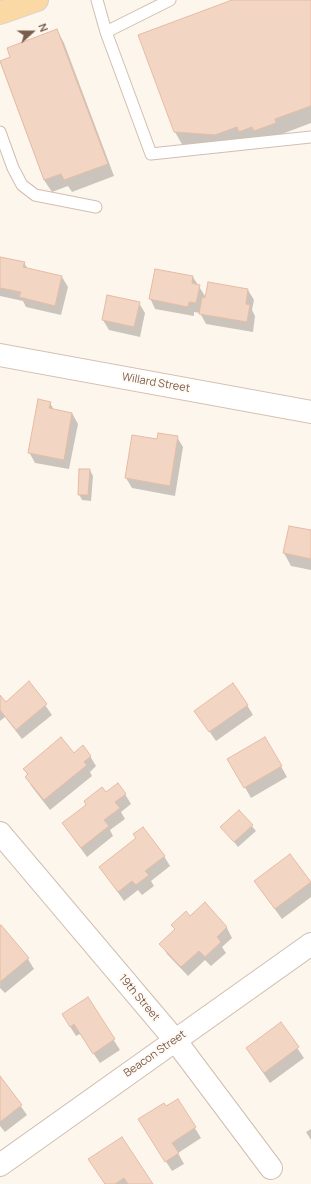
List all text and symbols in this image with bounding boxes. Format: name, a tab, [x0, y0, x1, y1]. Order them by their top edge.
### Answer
north arrow	[12, 12, 52, 52]
text: N	[35, 21, 52, 34]
street label: Willard Street	[121, 371, 191, 395]
street label: 19th Street	[116, 972, 162, 1024]
street label: Beacon Street	[121, 1028, 189, 1080]

